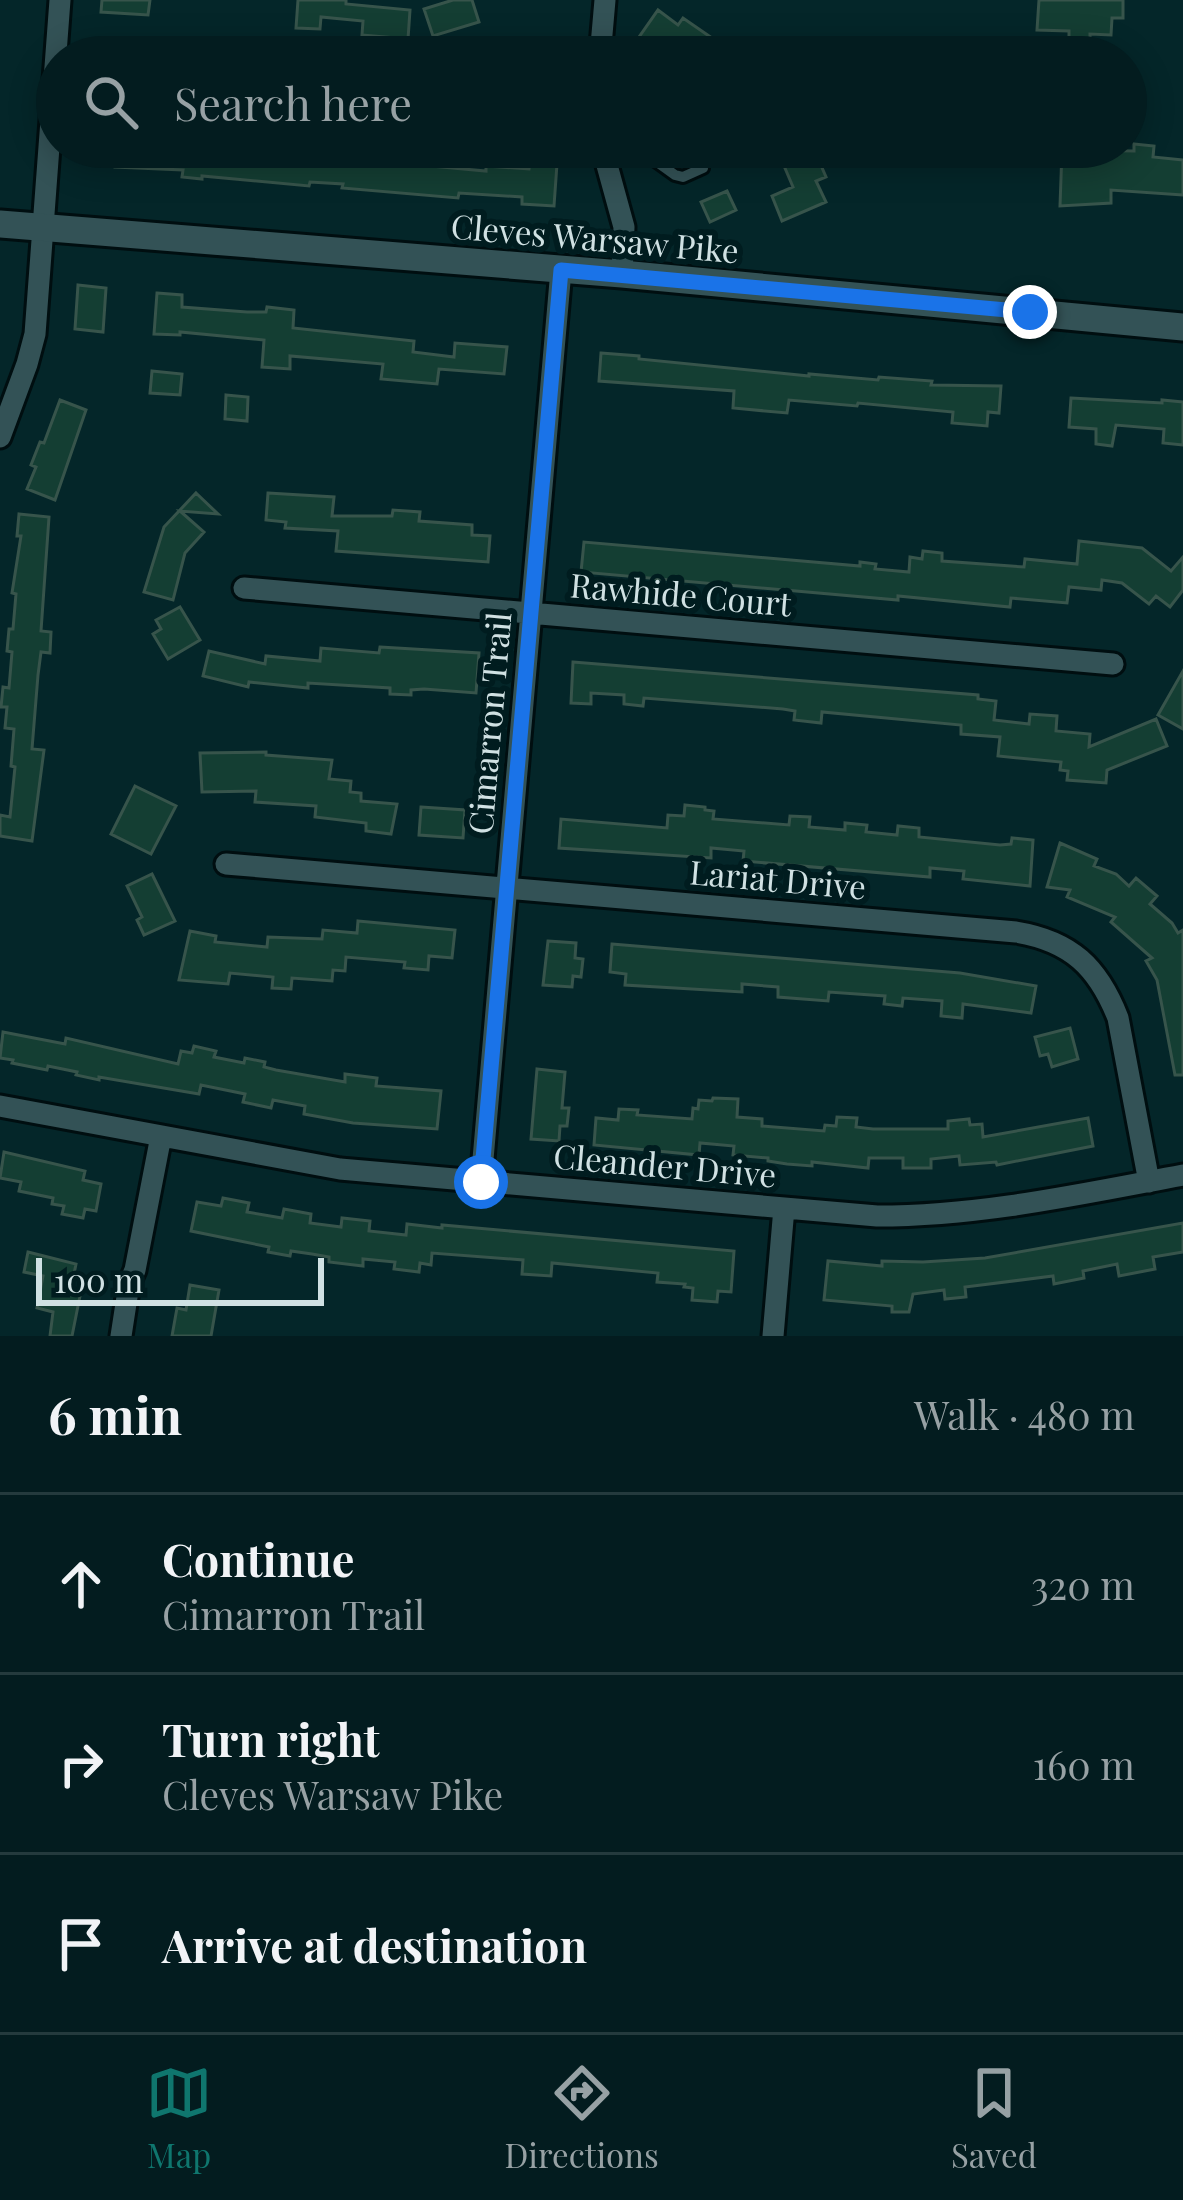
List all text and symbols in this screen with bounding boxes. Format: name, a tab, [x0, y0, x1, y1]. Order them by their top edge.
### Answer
search box	[36, 36, 1147, 168]
icon: search	[78, 69, 144, 135]
text: Search here	[174, 72, 412, 132]
street label: Cleves Warsaw Pike	[449, 202, 741, 272]
route end	[1003, 285, 1057, 339]
street label: Rawhide Court	[569, 561, 795, 625]
street label: Cimarron Trail	[456, 610, 520, 836]
street label: Lariat Drive	[688, 848, 868, 908]
street label: Cleander Drive	[552, 1132, 778, 1196]
route start	[454, 1155, 508, 1209]
scale bar	[36, 1252, 324, 1305]
text: 100 m	[54, 1257, 143, 1301]
text: 6 min	[48, 1380, 182, 1448]
text: Walk · 480 m	[914, 1388, 1135, 1440]
text: Continue	[162, 1528, 354, 1588]
icon: ahead	[48, 1551, 114, 1617]
text: 320 m	[1031, 1558, 1135, 1610]
text: Cimarron Trail	[162, 1588, 425, 1640]
text: Turn right	[162, 1708, 380, 1768]
icon: right	[48, 1731, 114, 1797]
text: 160 m	[1033, 1738, 1135, 1790]
text: Cleves Warsaw Pike	[162, 1768, 503, 1820]
icon: arrive	[48, 1911, 114, 1977]
text: Arrive at destination	[162, 1914, 587, 1974]
tab: Map	[146, 2060, 212, 2176]
tab: Directions	[504, 2060, 659, 2176]
tab: Saved	[951, 2060, 1037, 2176]

